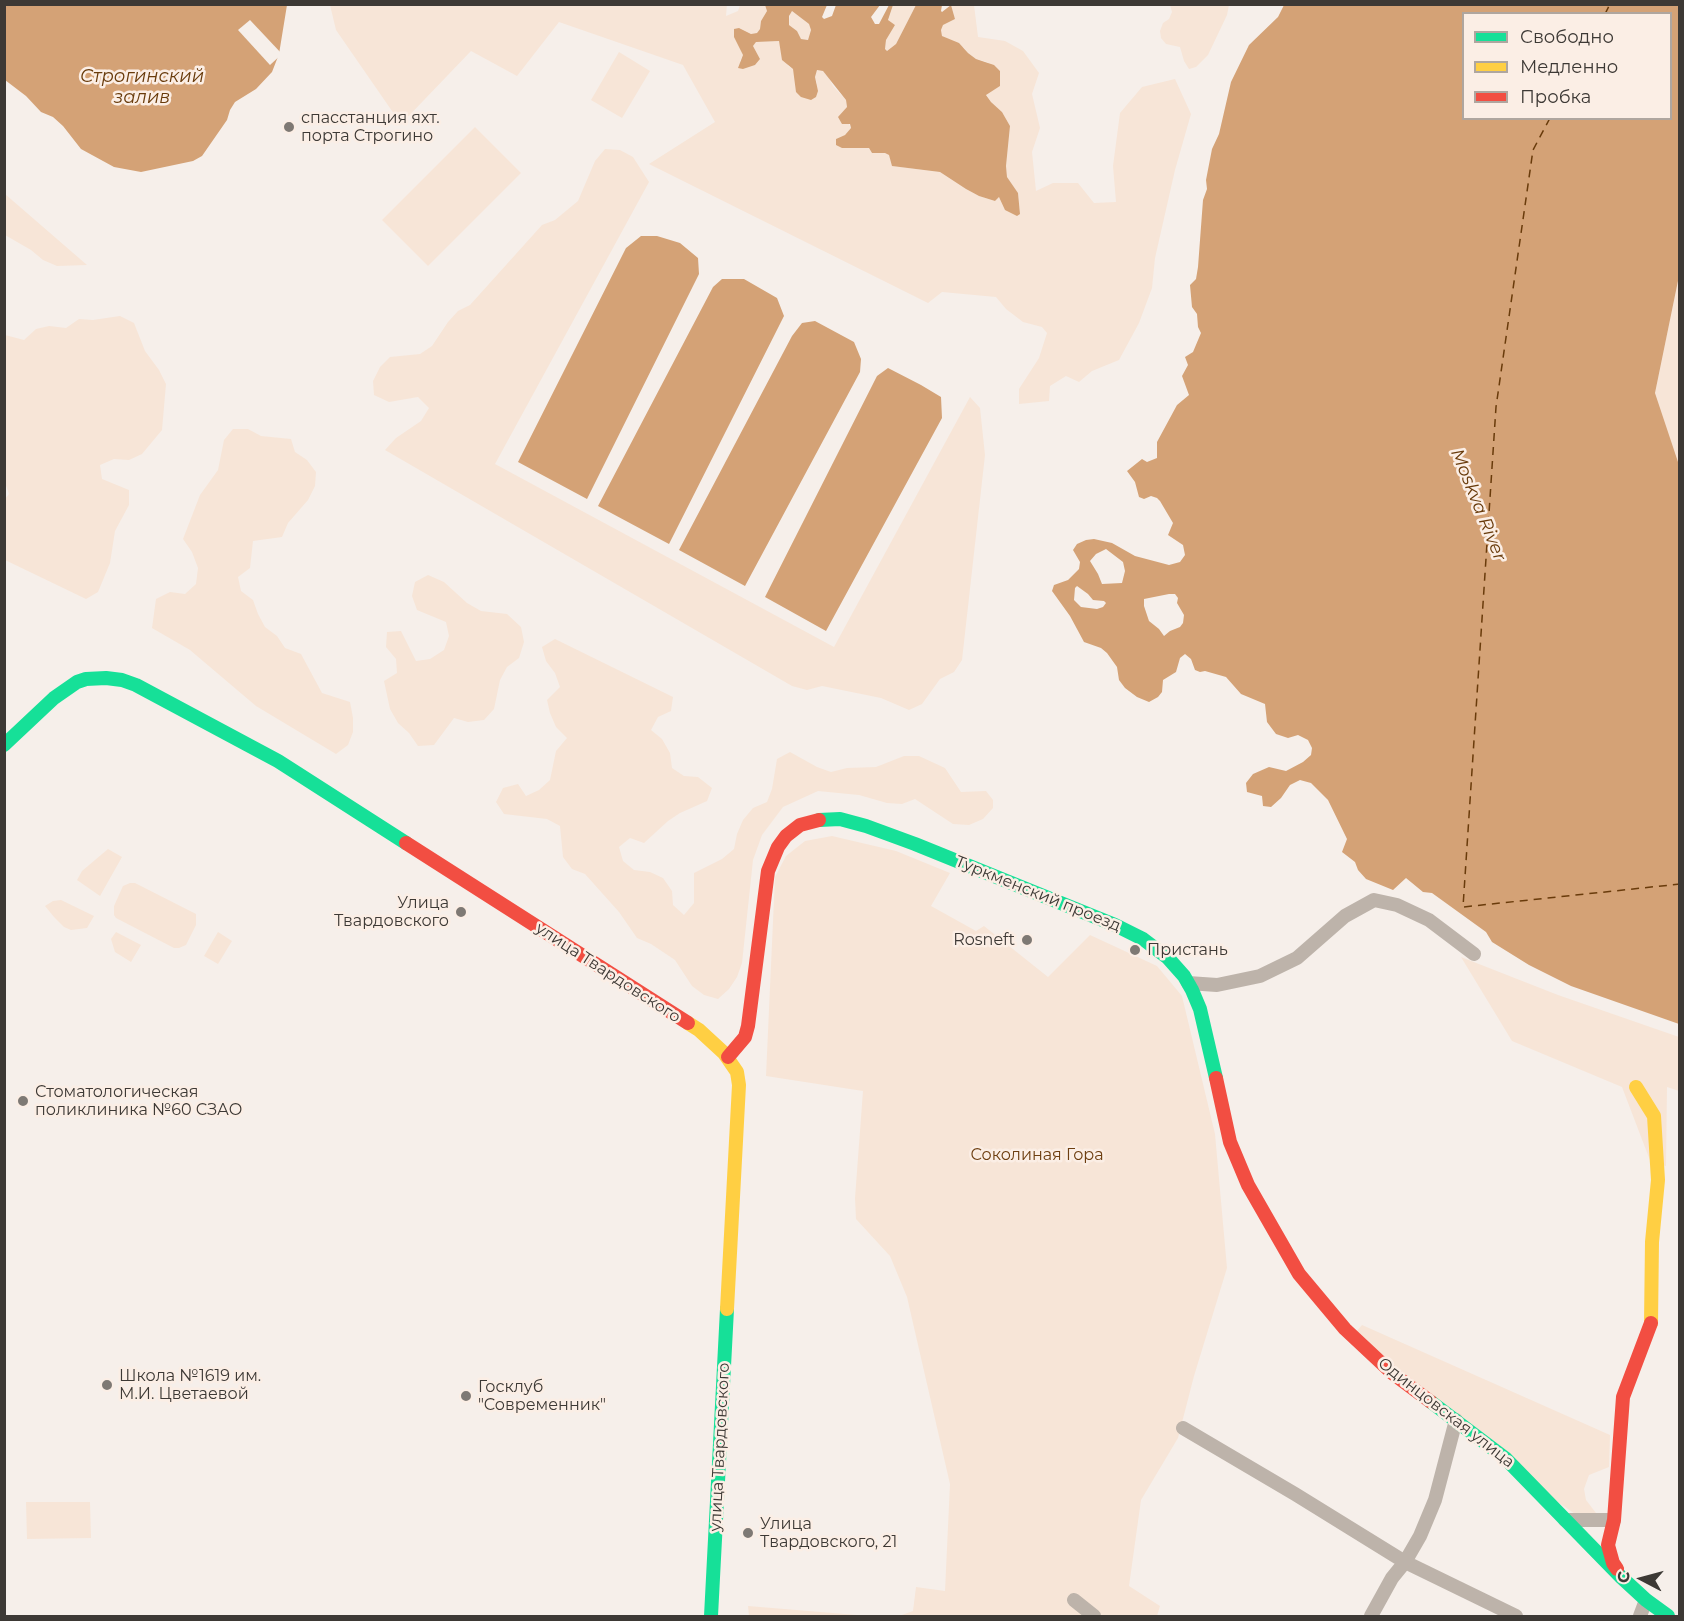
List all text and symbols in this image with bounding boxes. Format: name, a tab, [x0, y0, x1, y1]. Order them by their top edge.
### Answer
legend	[1462, 12, 1672, 120]
text: Свободно	[1520, 26, 1614, 48]
text: Медленно	[1520, 56, 1618, 78]
water label: Строгинский залив	[80, 66, 204, 109]
text: Пробка	[1520, 86, 1591, 108]
place label: спасстанция яхт. порта Строгино	[301, 108, 440, 146]
marker: спасстанция яхт. порта Строгино	[282, 120, 296, 134]
water label: Moskva River	[1446, 446, 1510, 564]
street label: Туркменский проезд	[952, 852, 1124, 936]
place label: Улица Твардовского	[334, 893, 449, 931]
marker: Улица Твардовского	[454, 905, 468, 919]
street label: улица Твардовского	[532, 919, 684, 1027]
place label: Rosneft	[953, 930, 1015, 950]
marker: Rosneft	[1020, 933, 1034, 947]
place label: Пристань	[1147, 940, 1228, 960]
marker: Пристань	[1128, 943, 1142, 957]
place label: Стоматологическая поликлиника №60 СЗАО	[35, 1082, 242, 1120]
marker: Стоматологическая поликлиника №60 СЗАО	[16, 1094, 30, 1108]
park label: Соколиная Гора	[970, 1145, 1104, 1165]
street label: Одинцовская улица	[1374, 1354, 1518, 1472]
street label: улица Твардовского	[706, 1362, 734, 1532]
place label: Школа №1619 им. М.И. Цветаевой	[119, 1366, 261, 1404]
place label: Госклуб "Современник"	[478, 1377, 606, 1415]
marker: Школа №1619 им. М.И. Цветаевой	[100, 1378, 114, 1392]
marker: Госклуб "Современник"	[459, 1389, 473, 1403]
place label: Улица Твардовского, 21	[760, 1514, 897, 1552]
marker: Улица Твардовского, 21	[741, 1526, 755, 1540]
north arrow	[1612, 1549, 1672, 1609]
text: С	[1614, 1570, 1634, 1584]

